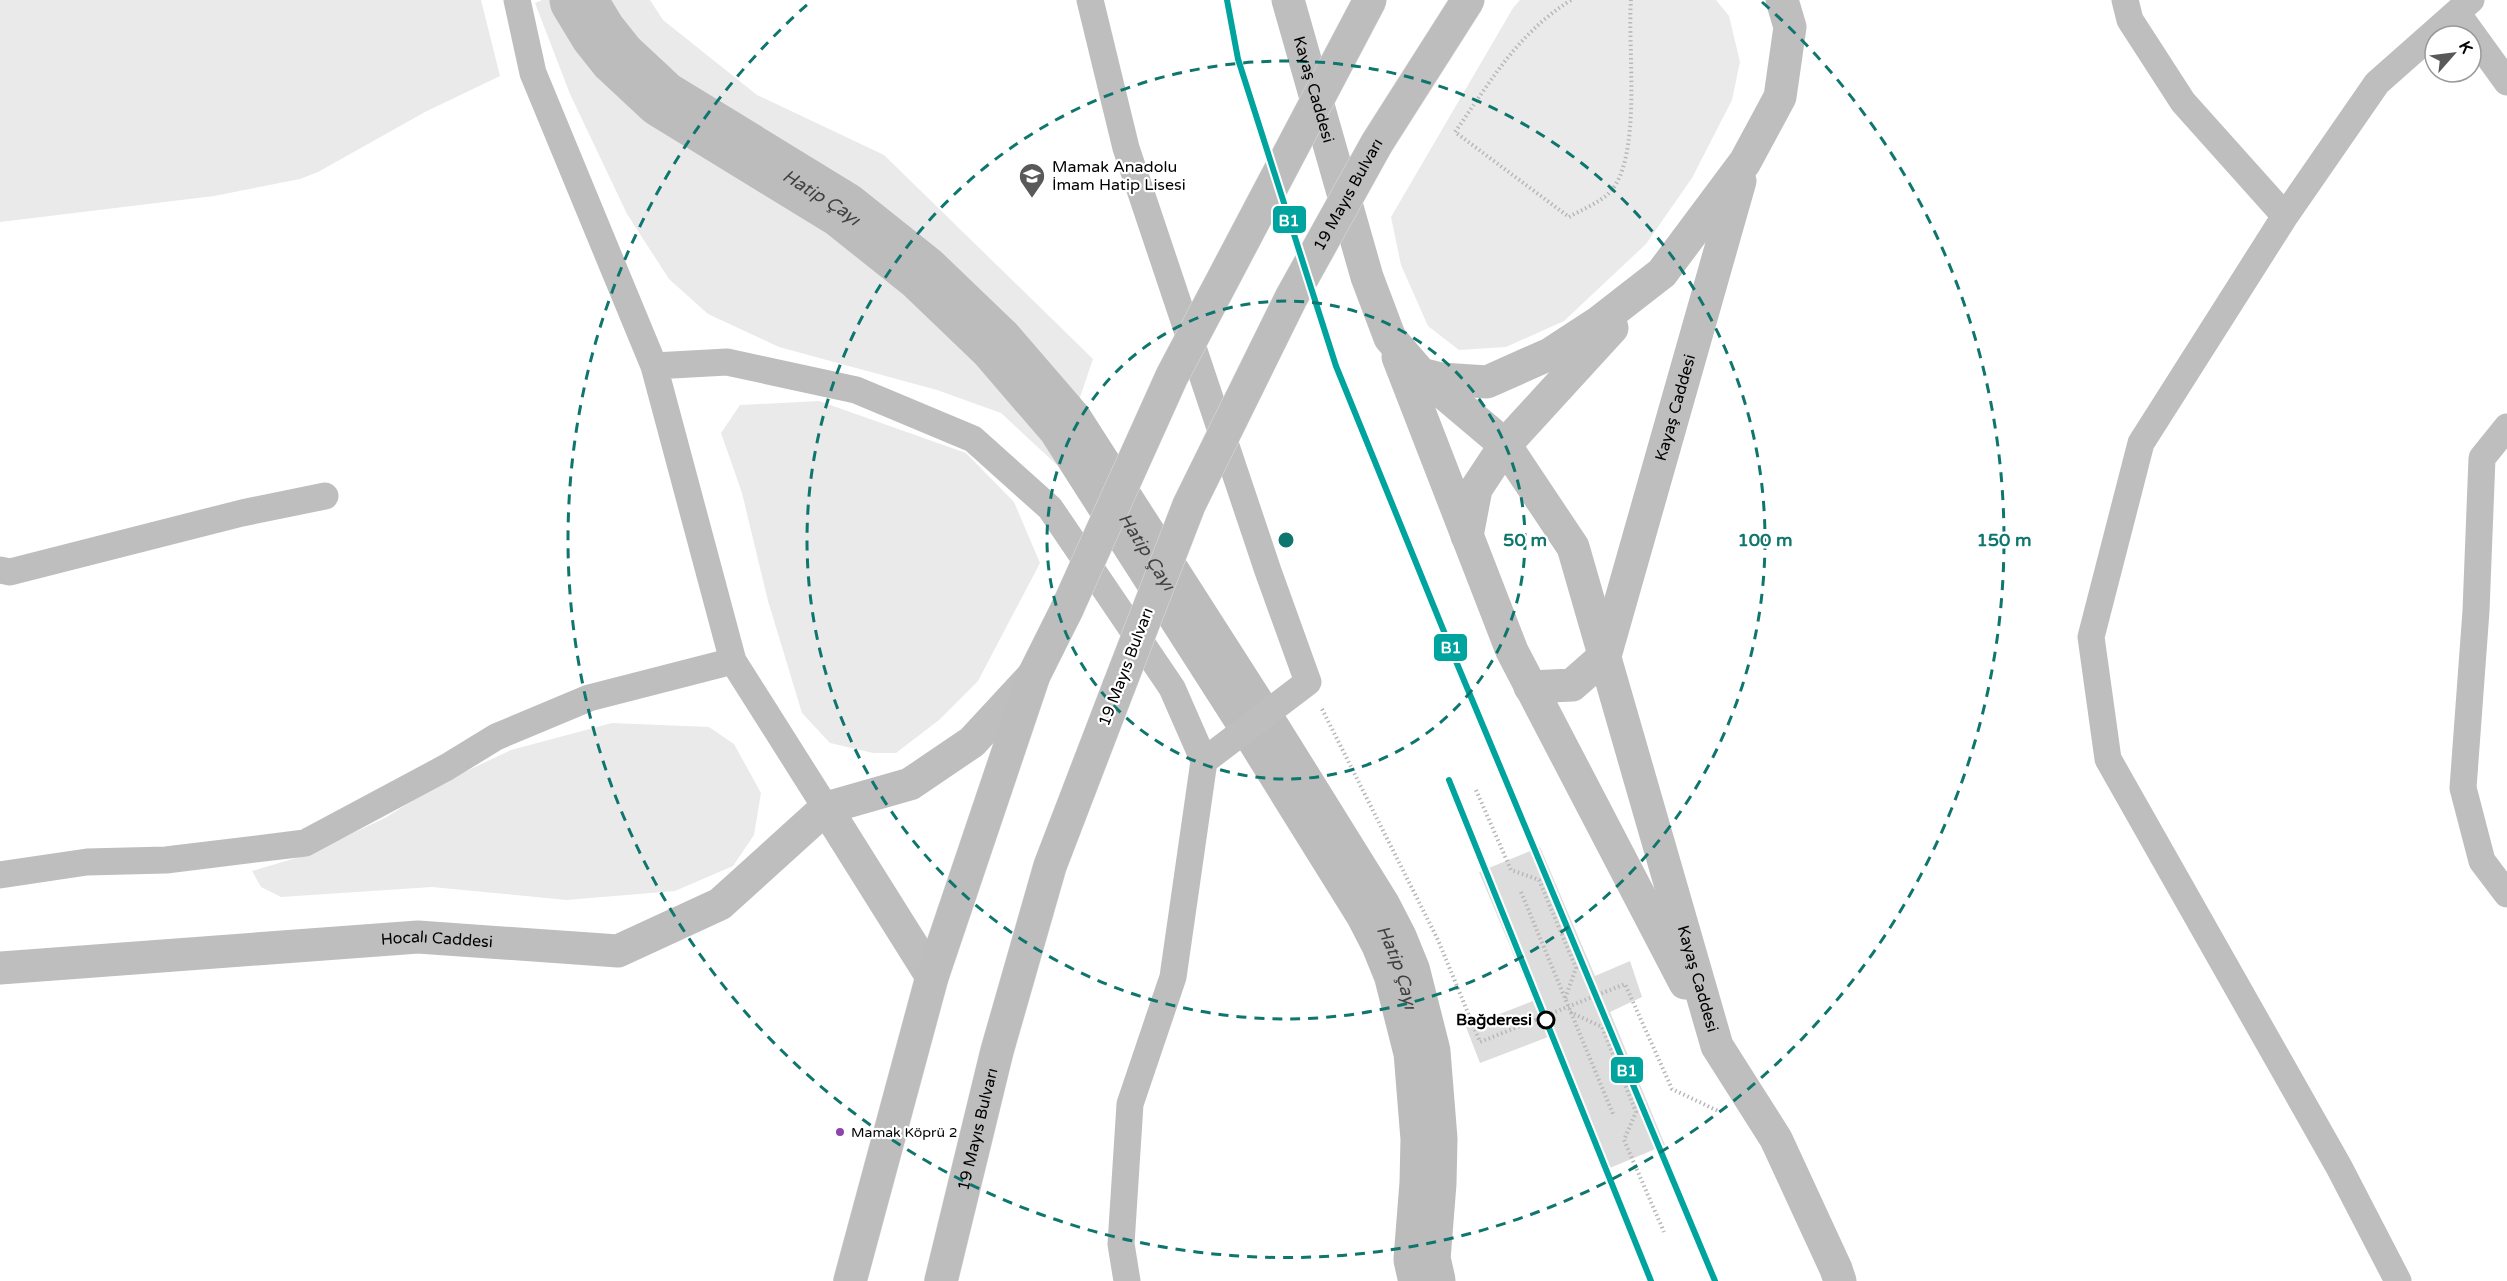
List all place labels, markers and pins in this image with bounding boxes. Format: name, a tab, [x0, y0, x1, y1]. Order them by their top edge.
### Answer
place label: Mamak Anadolu İmam Hatip Lisesi	[1052, 157, 1186, 195]
school or university icon: Mamak Anadolu İmam Hatip Lisesi	[1017, 161, 1047, 199]
centre of rings	[1276, 530, 1296, 550]
place label: Bağderesi	[1456, 1010, 1532, 1030]
marker: Bağderesi	[1537, 1011, 1555, 1029]
place label: Mamak Köprü 2	[851, 1124, 957, 1141]
marker: Mamak Köprü 2	[834, 1126, 846, 1138]

